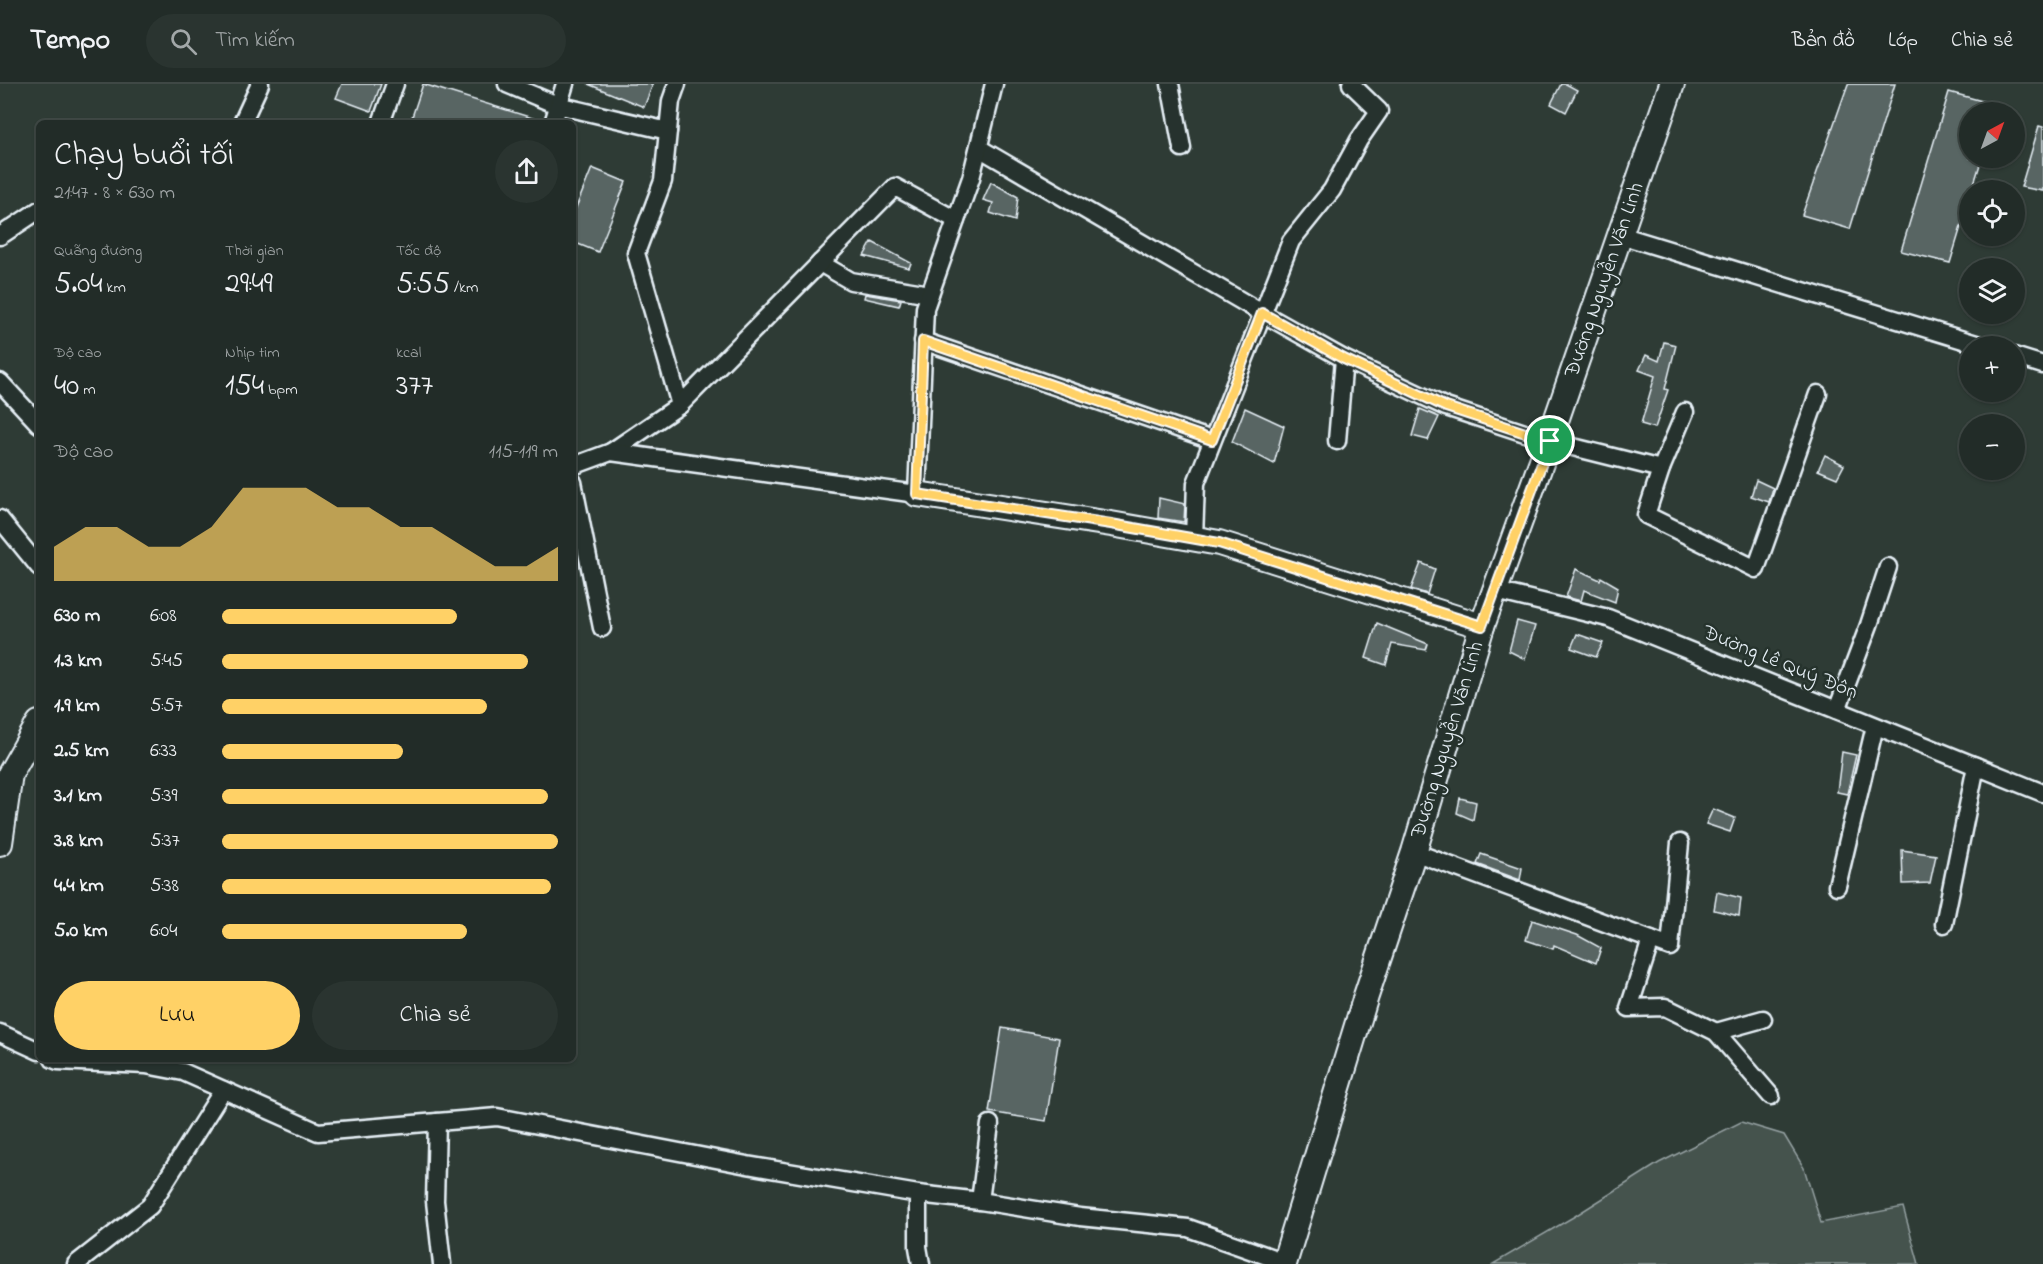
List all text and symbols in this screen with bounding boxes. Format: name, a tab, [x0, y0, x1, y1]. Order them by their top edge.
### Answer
search box	[146, 14, 566, 68]
text: Tempo	[30, 21, 110, 62]
icon: search	[167, 25, 200, 58]
text: Tìm kiếm	[215, 25, 295, 57]
text: Bản đồ	[1792, 26, 1855, 56]
text: Lớp	[1888, 26, 1918, 56]
text: Chia sẻ	[1951, 26, 2013, 56]
north arrow	[1959, 102, 2025, 168]
map controls	[1959, 102, 2025, 480]
text: Chạy buổi tối	[54, 132, 234, 180]
button: share	[495, 140, 558, 203]
text: 21:47 · 8 × 630 m	[54, 179, 175, 208]
street label: Đường Nguyễn Văn Linh	[1557, 179, 1654, 383]
button: locate	[1959, 180, 2025, 246]
text: Quãng đường	[54, 239, 142, 263]
text: Thời gian	[225, 239, 284, 263]
text: Tốc độ	[396, 239, 441, 263]
button: layers	[1959, 258, 2025, 324]
text: 5.04	[54, 263, 103, 307]
text: 29:49	[225, 263, 273, 307]
text: 5:55	[396, 263, 450, 307]
text: km	[103, 276, 126, 300]
text: /km	[450, 276, 478, 300]
button: +	[1959, 336, 2025, 402]
text: Độ cao	[54, 341, 102, 365]
text: Nhịp tim	[225, 341, 280, 365]
text: kcal	[396, 341, 421, 365]
text: 40	[54, 365, 79, 409]
text: 154	[225, 365, 264, 409]
text: 377	[396, 365, 433, 409]
text: m	[79, 378, 96, 402]
text: bpm	[264, 378, 298, 402]
button: −	[1959, 414, 2025, 480]
pin	[1524, 415, 1575, 466]
icon: arrive	[1533, 424, 1566, 457]
text: Độ cao	[54, 438, 114, 467]
text: 115–119 m	[489, 438, 558, 467]
text: 630 m	[54, 602, 100, 631]
text: 6:08	[150, 602, 177, 631]
street label: Đường Lê Quý Đôn	[1696, 618, 1862, 710]
street label: Đường Nguyễn Văn Linh	[1404, 638, 1494, 844]
text: 1.3 km	[54, 647, 102, 676]
text: 5:45	[150, 647, 183, 676]
text: 1.9 km	[54, 692, 100, 721]
text: 5:57	[150, 692, 183, 721]
text: 2.5 km	[54, 737, 109, 766]
text: 6:33	[150, 737, 177, 766]
text: 3.1 km	[54, 782, 102, 811]
text: 5:39	[150, 782, 177, 811]
text: 3.8 km	[54, 827, 103, 856]
text: 5:37	[150, 827, 180, 856]
text: 4.4 km	[54, 872, 104, 901]
text: 5:38	[150, 872, 179, 901]
text: 5.0 km	[54, 917, 107, 946]
text: 6:04	[150, 917, 177, 946]
button: Lưu	[54, 981, 300, 1050]
button: Chia sẻ	[312, 981, 558, 1050]

